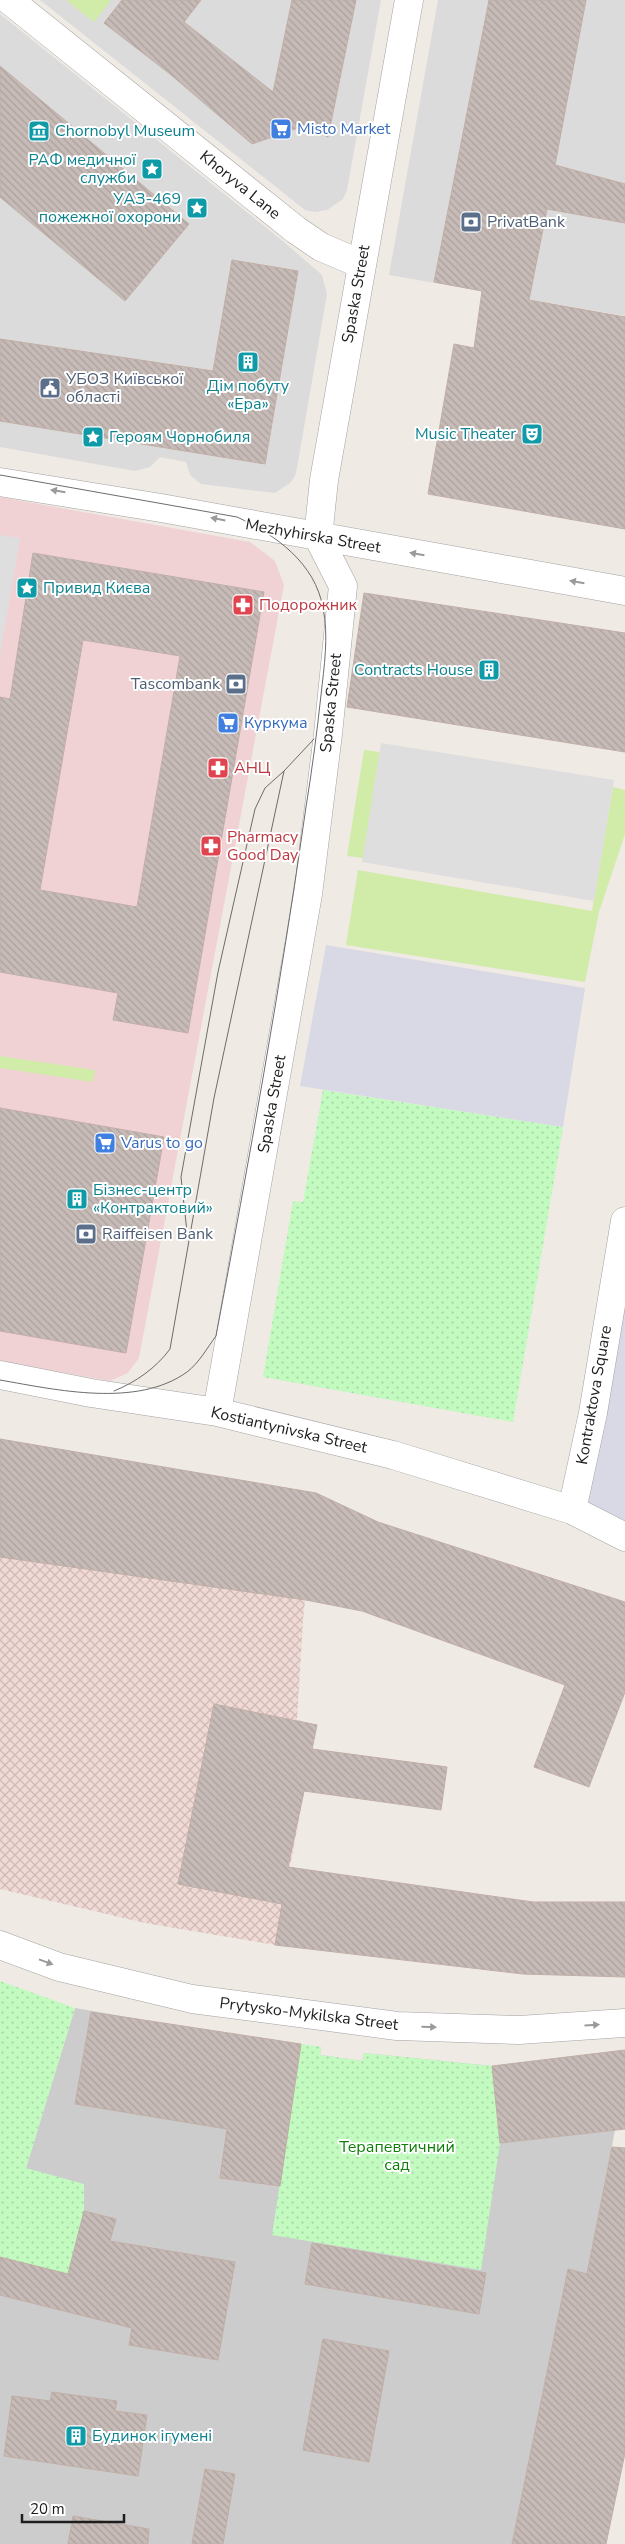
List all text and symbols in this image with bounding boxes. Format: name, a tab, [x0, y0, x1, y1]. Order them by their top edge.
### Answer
supermarket icon: Misto Market	[269, 117, 293, 141]
place label: Misto Market	[297, 118, 391, 140]
museum icon: Chornobyl Museum	[27, 119, 51, 143]
place label: Chornobyl Museum	[55, 120, 195, 142]
street label: Khoryva Lane	[195, 146, 285, 224]
place label: РАФ медичної служби	[29, 149, 137, 189]
place icon: РАФ медичної служби	[140, 157, 164, 181]
place label: УАЗ-469 пожежної охорони	[39, 188, 181, 228]
place icon: УАЗ-469 пожежної охорони	[185, 196, 209, 220]
bank icon: PrivatBank	[459, 210, 483, 234]
place label: PrivatBank	[487, 211, 566, 233]
street label: Spaska Street	[337, 243, 376, 345]
building icon: Дім побуту «Ера»	[236, 350, 260, 374]
place label: УБОЗ Київської області	[65, 368, 184, 408]
place label: Дім побуту «Ера»	[207, 375, 290, 415]
public building icon: УБОЗ Київської області	[38, 376, 62, 400]
theatre icon: Music Theater	[520, 422, 544, 446]
place label: Music Theater	[415, 423, 516, 445]
place icon: Героям Чорнобиля	[81, 425, 105, 449]
place label: Героям Чорнобиля	[109, 426, 250, 448]
one-way arrow	[50, 487, 66, 495]
street label: Mezhyhirska Street	[244, 513, 383, 559]
one-way arrow	[210, 515, 226, 523]
one-way arrow	[409, 549, 425, 557]
place icon: Привид Києва	[15, 576, 39, 600]
place label: Привид Києва	[43, 577, 150, 599]
one-way arrow	[569, 578, 585, 586]
pharmacy icon: Подорожник	[231, 593, 255, 617]
place label: Подорожник	[259, 594, 358, 616]
street label: Spaska Street	[315, 652, 347, 754]
building icon: Contracts House	[477, 658, 501, 682]
place label: Contracts House	[354, 659, 473, 681]
bank icon: Tascombank	[224, 672, 248, 696]
place label: Tascombank	[131, 673, 221, 695]
supermarket icon: Куркума	[216, 711, 240, 735]
place label: Куркума	[244, 712, 308, 734]
pharmacy icon: АНЦ	[206, 756, 230, 780]
place label: АНЦ	[234, 757, 271, 779]
place label: Pharmacy Good Day	[227, 826, 299, 866]
pharmacy icon: Pharmacy Good Day	[199, 834, 223, 858]
street label: Spaska Street	[253, 1053, 292, 1155]
supermarket icon: Varus to go	[93, 1131, 117, 1155]
place label: Varus to go	[120, 1132, 203, 1154]
place label: Бізнес-центр «Контрактовий»	[93, 1179, 213, 1219]
building icon: Бізнес-центр «Контрактовий»	[65, 1187, 89, 1211]
bank icon: Raiffeisen Bank	[74, 1222, 98, 1246]
place label: Raiffeisen Bank	[102, 1223, 214, 1245]
street label: Kontraktova Square	[571, 1324, 617, 1466]
street label: Kostiantynivska Street	[209, 1401, 370, 1459]
one-way arrow	[38, 1959, 53, 1966]
street label: Prytysko-Mykilska Street	[218, 1992, 400, 2036]
one-way arrow	[584, 2021, 600, 2029]
one-way arrow	[421, 2024, 437, 2032]
park label: Терапевтичний сад	[339, 2136, 455, 2176]
building icon: Будинок ігумені	[64, 2424, 88, 2448]
place label: Будинок ігумені	[92, 2425, 212, 2447]
scale bar	[22, 2492, 125, 2524]
text: 20 m	[30, 2499, 65, 2519]

